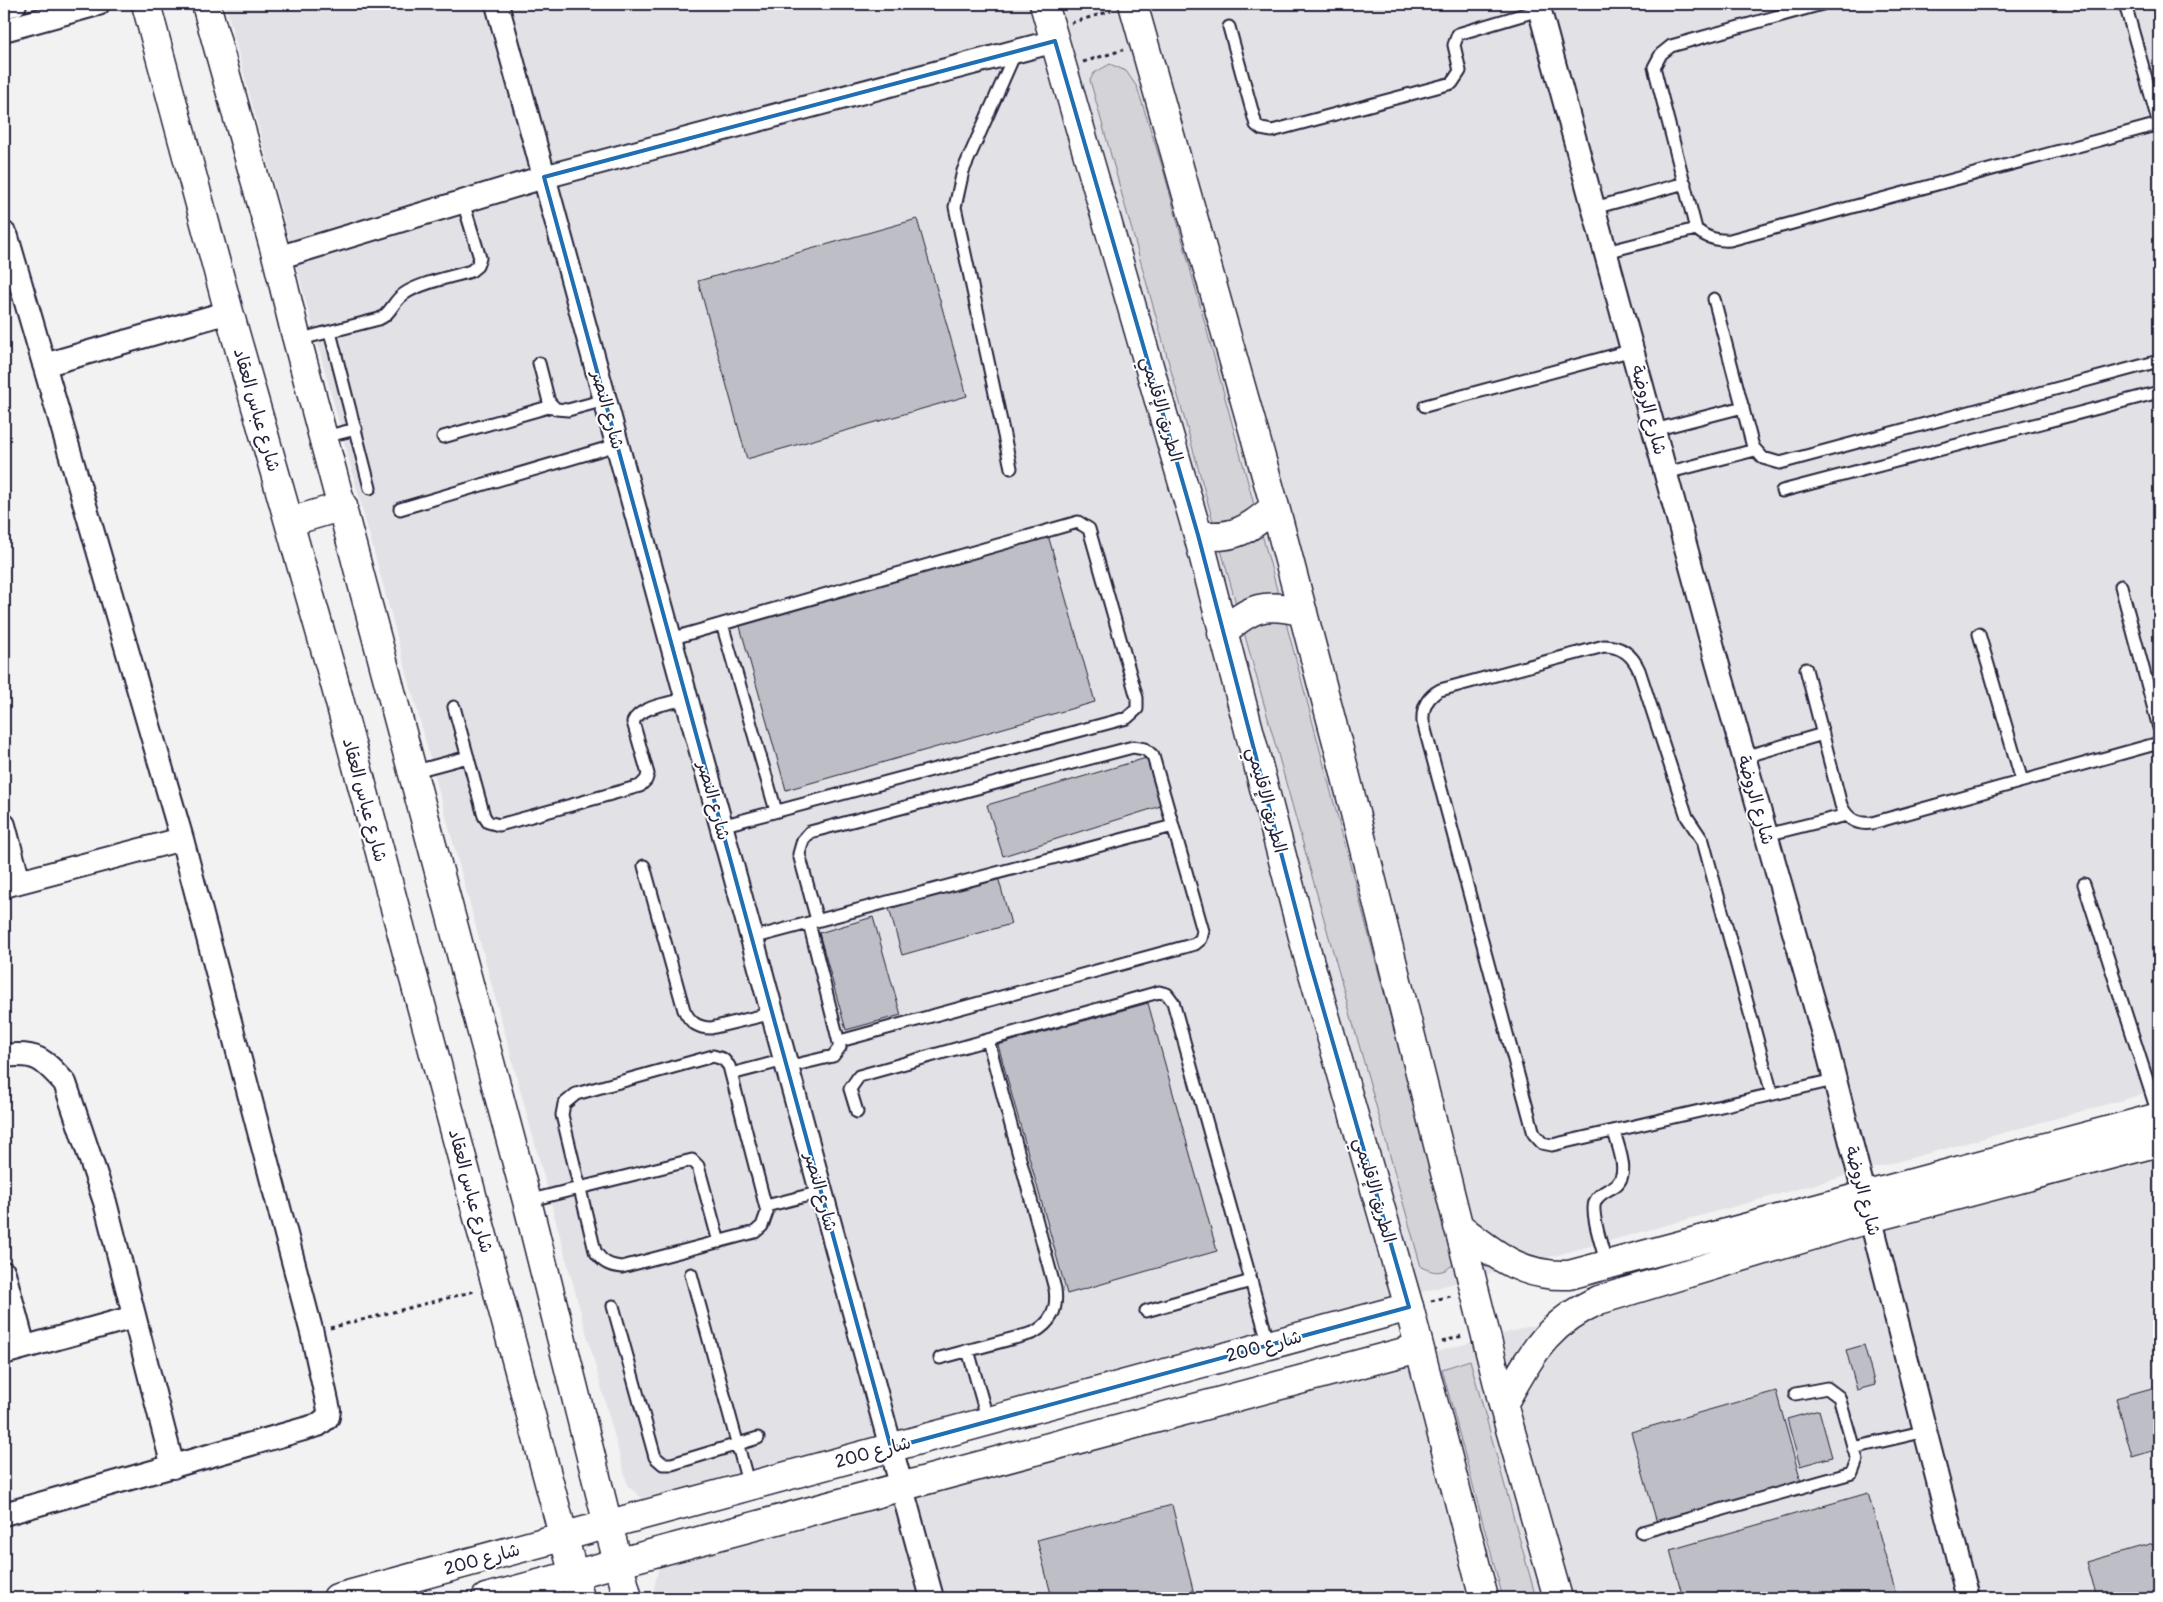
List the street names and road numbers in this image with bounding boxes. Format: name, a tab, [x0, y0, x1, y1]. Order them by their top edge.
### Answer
street label: شارع عباس العقاد	[228, 346, 285, 475]
street label: الطريق الإقليمي	[1132, 354, 1188, 466]
street label: شارع الروضة	[1625, 363, 1672, 458]
street label: شارع النصر	[585, 366, 629, 452]
street label: شارع عباس العقاد	[337, 736, 392, 865]
street label: الطريق الإقليمي	[1237, 745, 1292, 857]
street label: شارع الروضة	[1732, 753, 1779, 848]
street label: شارع النصر	[691, 757, 735, 843]
street label: شارع عباس العقاد	[443, 1127, 498, 1256]
street label: الطريق الإقليمي	[1345, 1135, 1401, 1247]
street label: شارع الروضة	[1839, 1144, 1886, 1239]
street label: شارع النصر	[798, 1148, 842, 1234]
street label: شارع 200	[1224, 1325, 1305, 1368]
street label: شارع 200	[833, 1431, 914, 1474]
street label: شارع 200	[442, 1538, 523, 1581]

